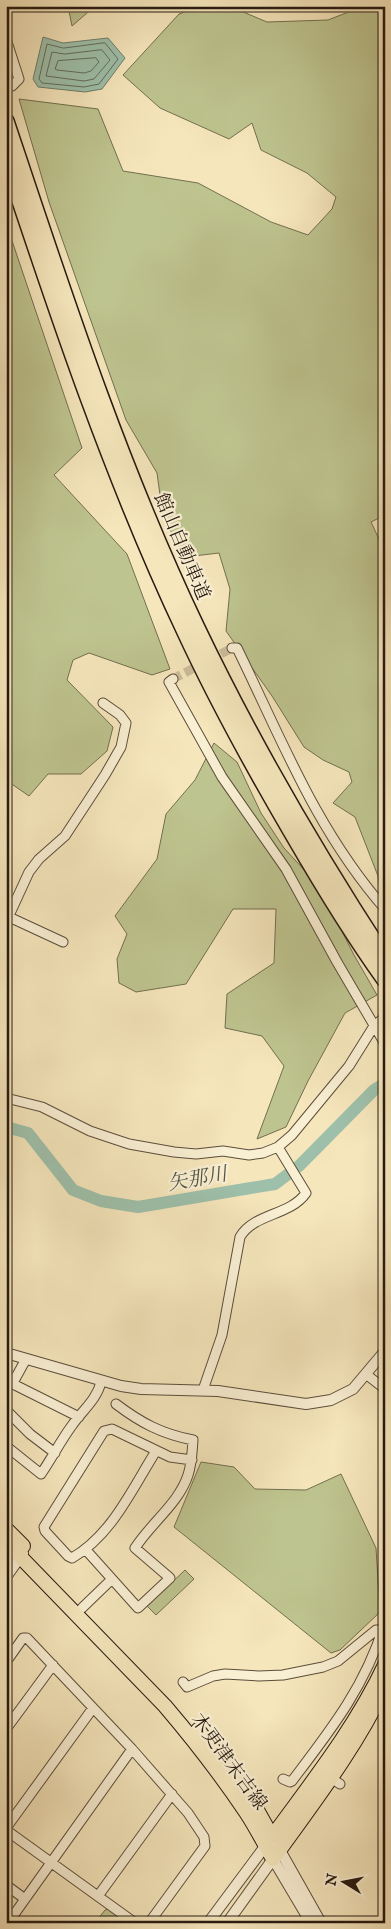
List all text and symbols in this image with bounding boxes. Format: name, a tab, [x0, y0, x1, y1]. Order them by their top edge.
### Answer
street label: 館山自動車道	[148, 490, 214, 604]
water label: 矢那川	[166, 1162, 231, 1197]
street label: 木更津末吉線	[185, 1709, 272, 1815]
north arrow	[318, 1856, 368, 1906]
text: N	[322, 1872, 342, 1888]

